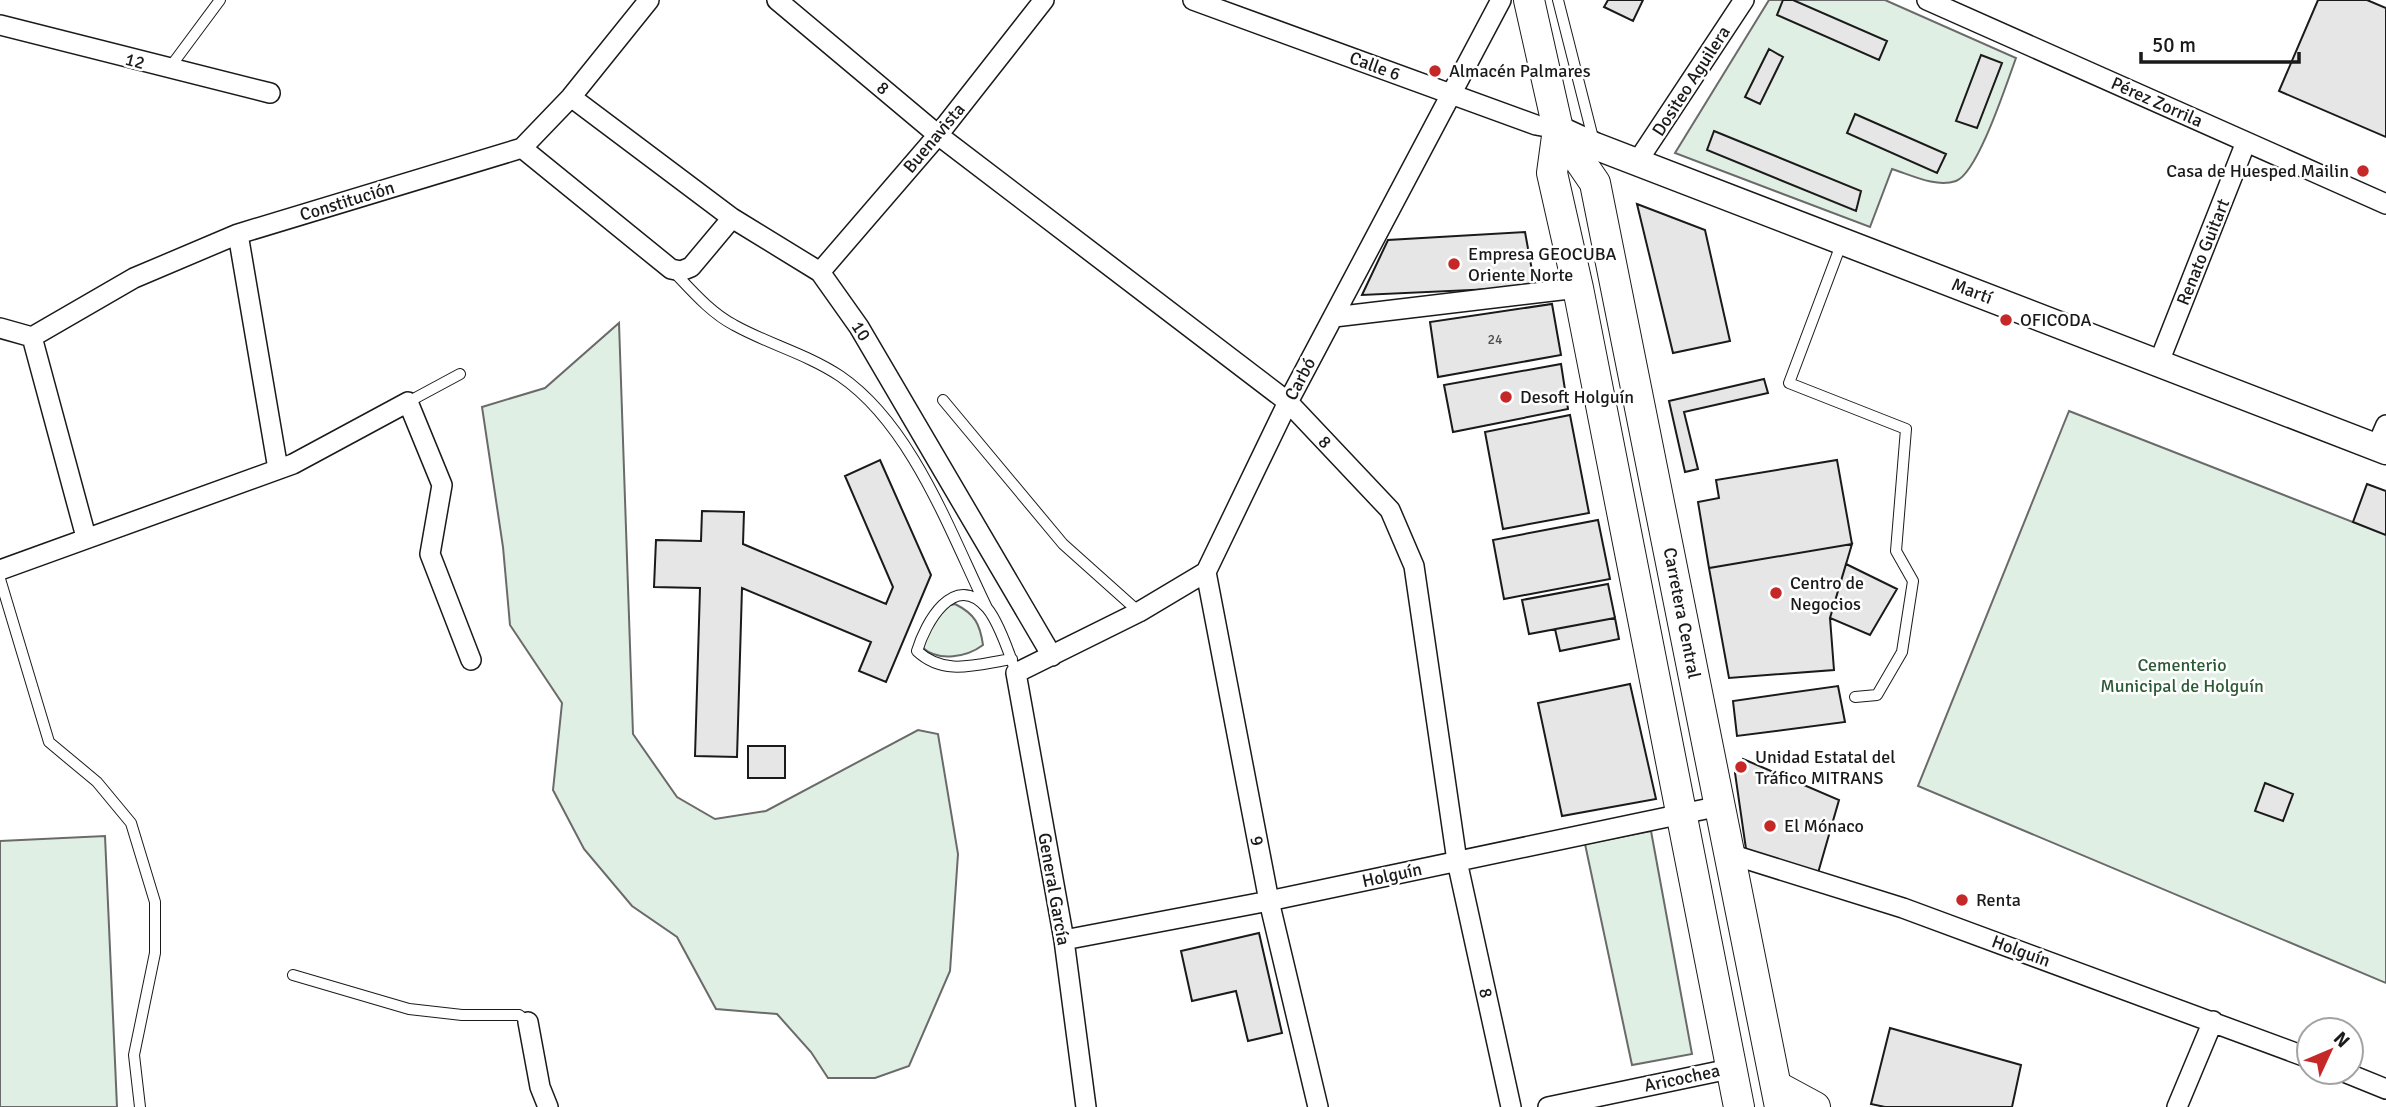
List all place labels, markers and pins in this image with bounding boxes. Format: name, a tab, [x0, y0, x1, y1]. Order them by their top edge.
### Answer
place label: Almacén Palmares	[1449, 60, 1591, 82]
marker: Almacén Palmares	[1427, 63, 1443, 79]
place label: Casa de Huesped Mailin	[2166, 160, 2349, 182]
marker: Casa de Huesped Mailin	[2355, 163, 2371, 179]
place label: Empresa GEOCUBA Oriente Norte	[1468, 243, 1617, 286]
marker: Empresa GEOCUBA Oriente Norte	[1446, 256, 1462, 272]
place label: OFICODA	[2020, 309, 2092, 331]
marker: OFICODA	[1998, 312, 2014, 328]
place label: Desoft Holguín	[1520, 386, 1634, 408]
marker: Desoft Holguín	[1498, 389, 1514, 405]
place label: Centro de Negocios	[1790, 572, 1864, 615]
marker: Centro de Negocios	[1768, 585, 1784, 601]
place label: Unidad Estatal del Tráfico MITRANS	[1755, 746, 1896, 789]
marker: Unidad Estatal del Tráfico MITRANS	[1733, 759, 1749, 775]
place label: El Mónaco	[1784, 815, 1864, 837]
marker: El Mónaco	[1762, 818, 1778, 834]
place label: Renta	[1976, 889, 2021, 911]
marker: Renta	[1954, 892, 1970, 908]

